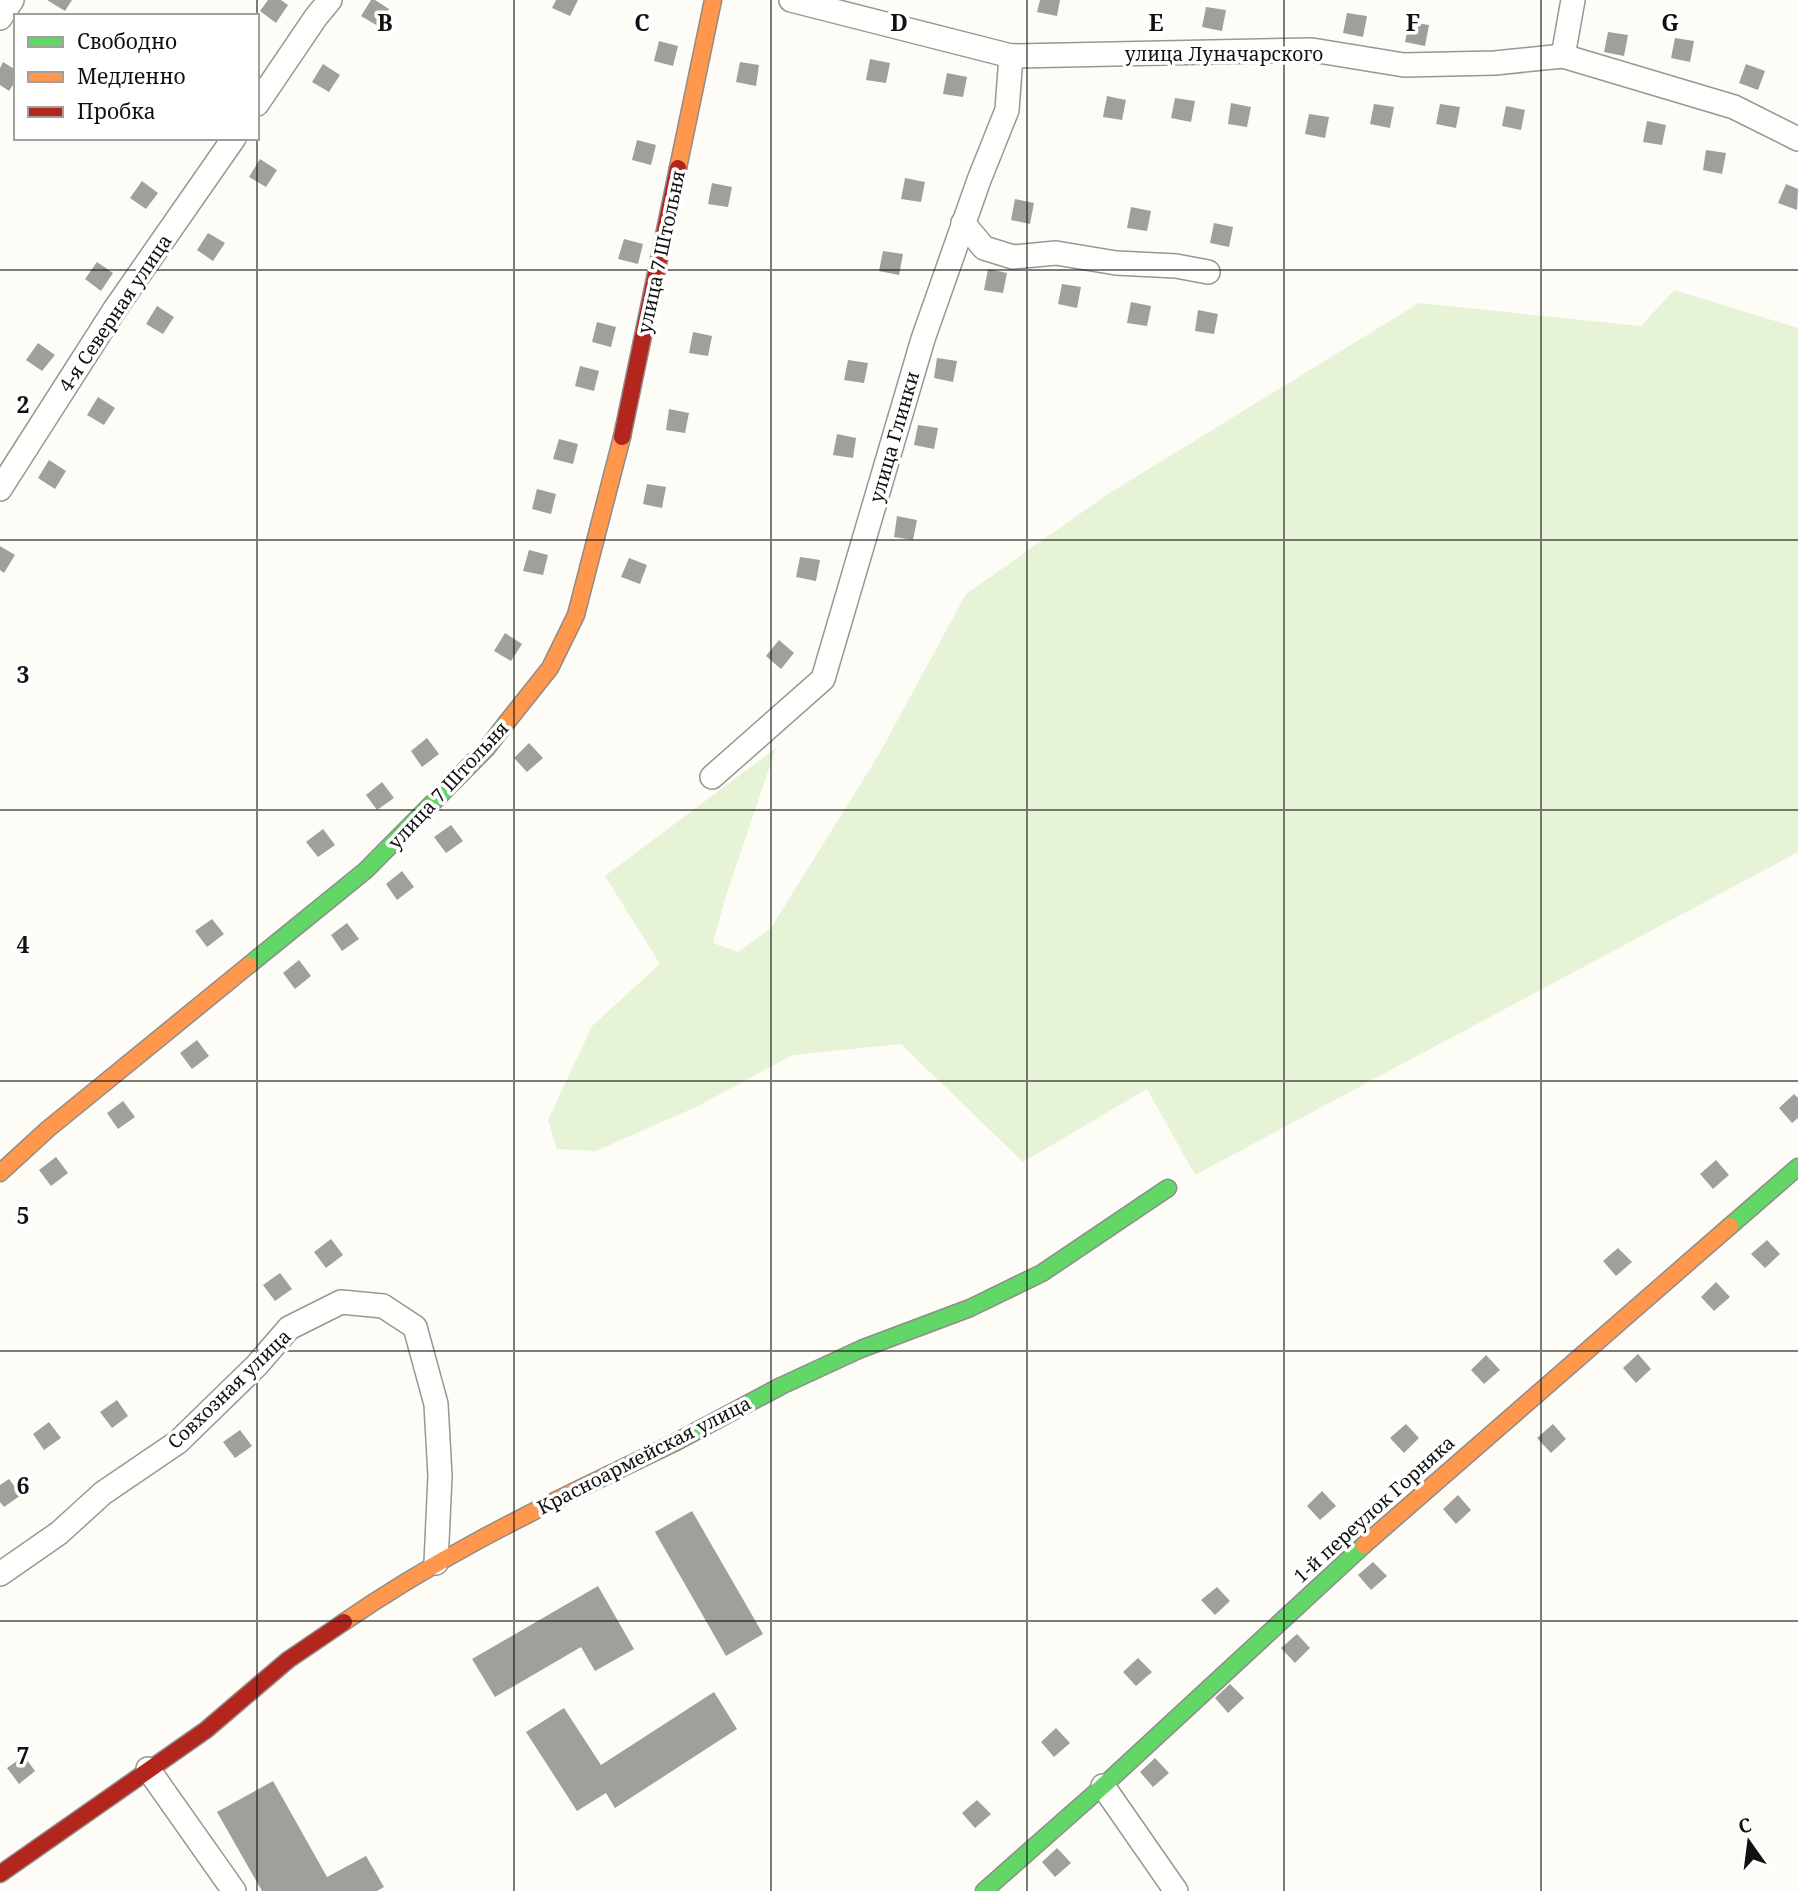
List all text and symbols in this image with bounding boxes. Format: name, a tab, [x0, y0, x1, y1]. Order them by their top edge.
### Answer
text: B	[377, 6, 393, 38]
text: C	[634, 6, 650, 38]
text: D	[890, 6, 908, 38]
text: E	[1148, 6, 1164, 38]
text: F	[1406, 6, 1420, 38]
text: G	[1661, 6, 1679, 38]
legend	[14, 14, 259, 140]
text: Свободно	[77, 27, 177, 55]
street label: улица Луначарского	[1125, 41, 1323, 67]
text: Медленно	[77, 62, 186, 90]
text: Пробка	[77, 97, 156, 125]
street label: улица 7 Штольня	[631, 168, 691, 336]
street label: 4-я Северная улица	[53, 229, 177, 397]
street label: улица Глинки	[863, 368, 925, 506]
text: 2	[17, 388, 30, 420]
text: 3	[17, 658, 30, 690]
street label: улица 7 Штольня	[382, 715, 514, 855]
text: 4	[17, 928, 30, 960]
text: 5	[17, 1199, 30, 1231]
street label: Совхозная улица	[162, 1323, 296, 1455]
street label: Красноармейская улица	[533, 1390, 755, 1520]
street label: 1-й переулок Горняка	[1288, 1430, 1460, 1588]
text: 6	[17, 1469, 30, 1501]
text: 7	[17, 1739, 30, 1771]
north arrow	[1714, 1807, 1784, 1877]
text: С	[1736, 1811, 1754, 1840]

